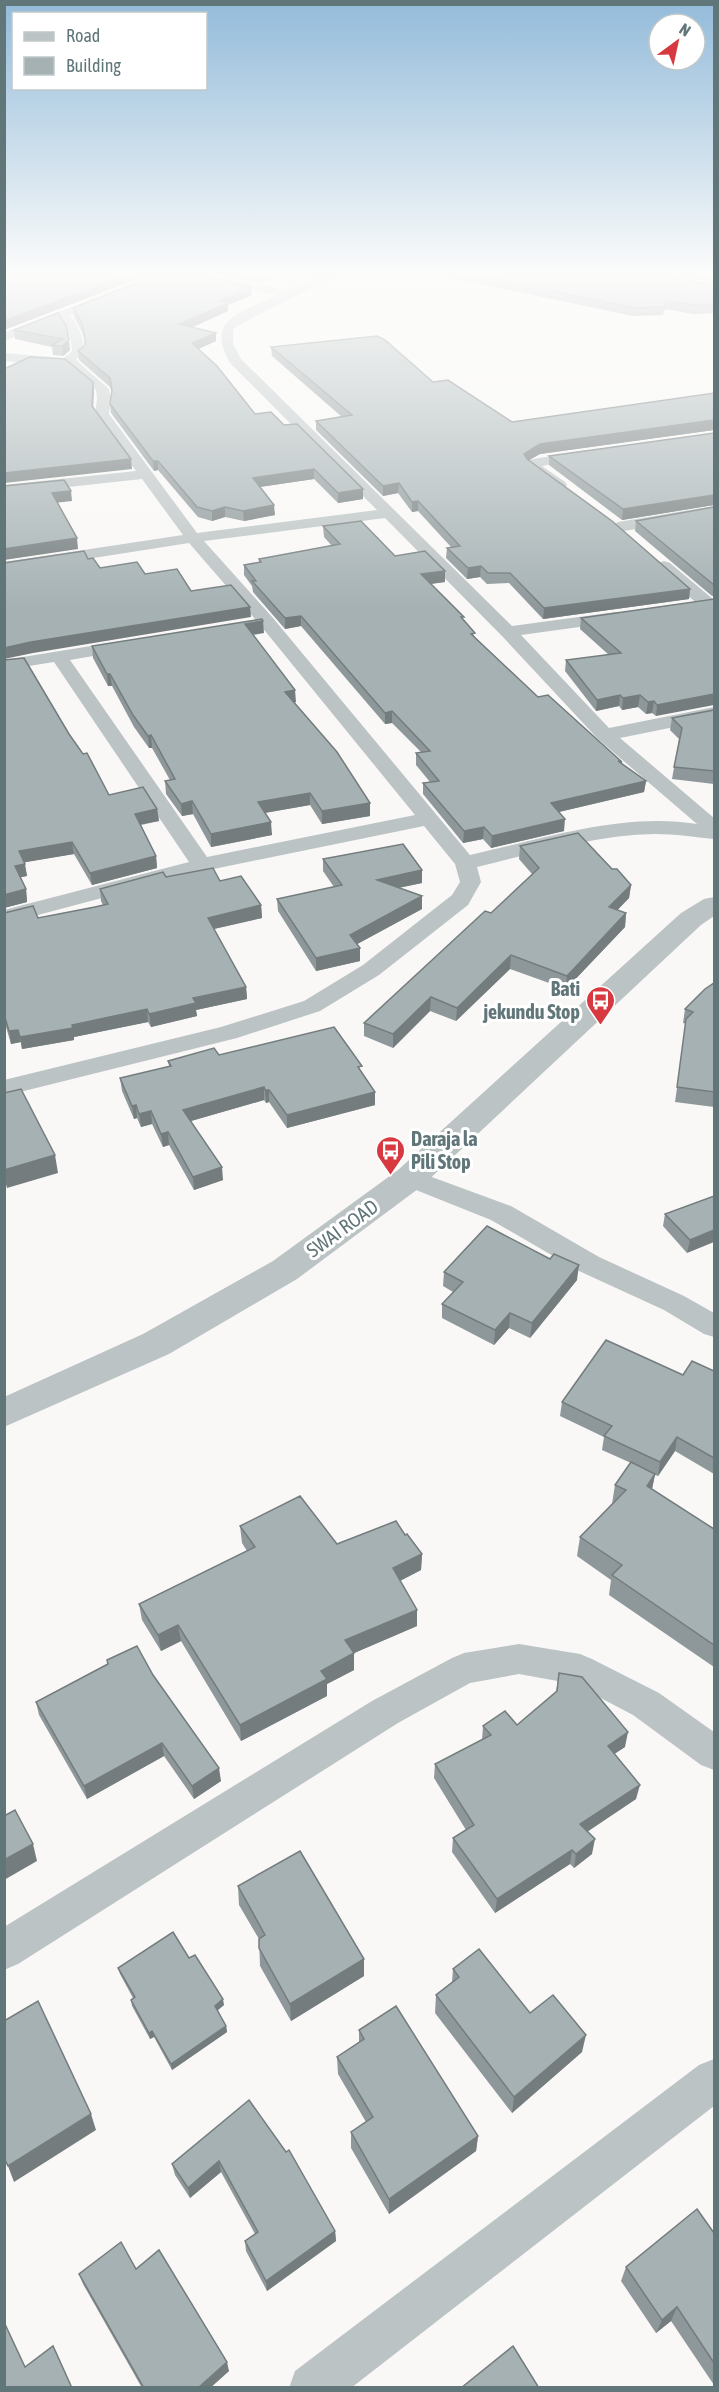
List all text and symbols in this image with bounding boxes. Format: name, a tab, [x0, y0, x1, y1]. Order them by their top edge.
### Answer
legend	[12, 12, 207, 90]
north arrow	[647, 12, 707, 72]
text: N	[676, 19, 694, 40]
text: Road	[66, 25, 100, 46]
text: Building	[66, 55, 121, 76]
place label: Bati jekundu Stop	[482, 977, 580, 1023]
bus stop icon: Bati jekundu Stop	[585, 984, 617, 1026]
place label: Daraja la Pili Stop	[411, 1127, 478, 1173]
bus stop icon: Daraja la Pili Stop	[374, 1134, 406, 1176]
street label: SWAI ROAD	[302, 1194, 382, 1262]

